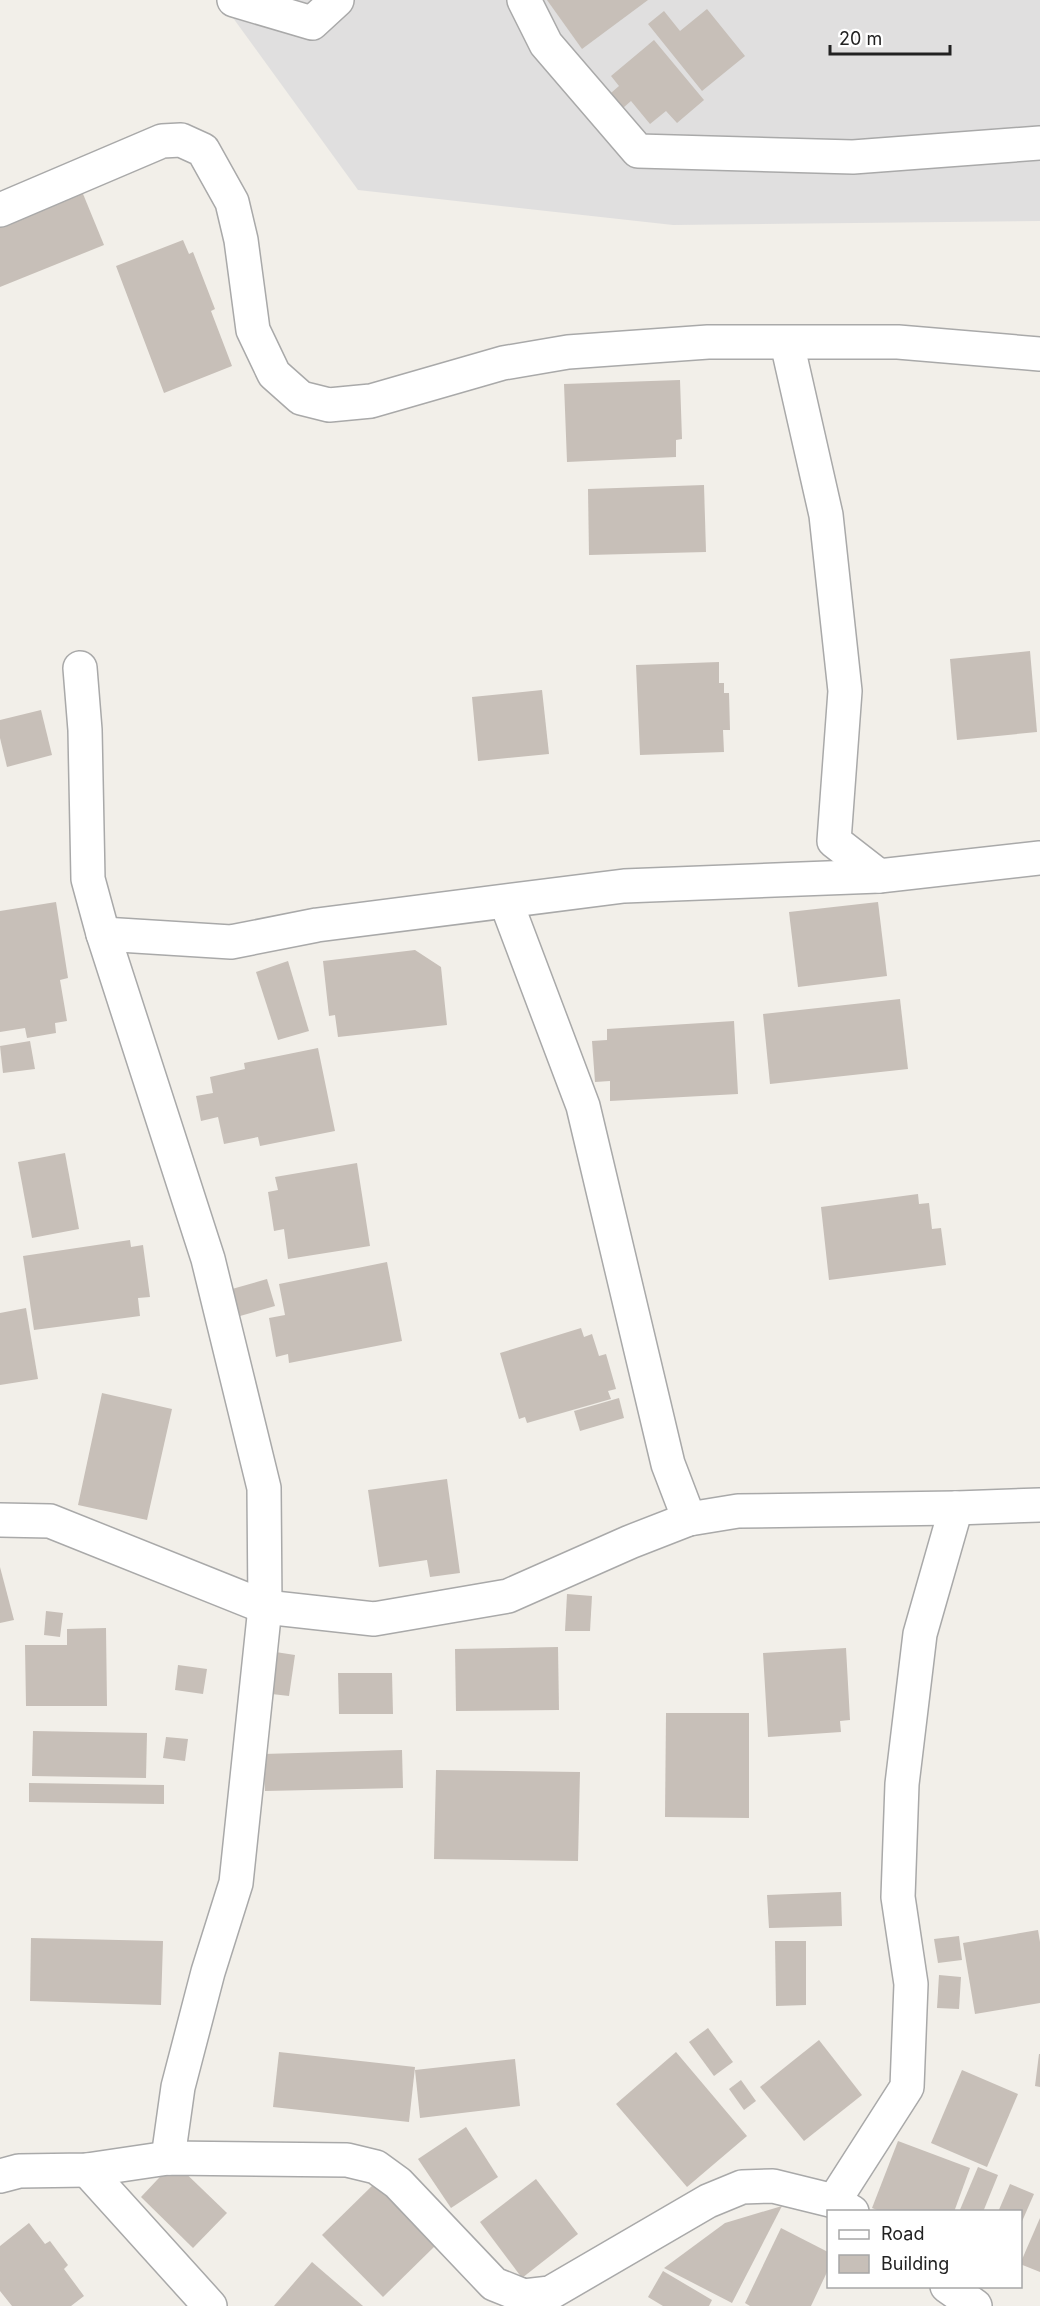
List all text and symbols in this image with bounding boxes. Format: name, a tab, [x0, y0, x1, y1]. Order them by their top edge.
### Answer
scale bar	[830, 18, 950, 56]
text: 20 m	[839, 28, 882, 49]
legend	[827, 2210, 1022, 2288]
text: Road	[881, 2223, 924, 2244]
text: Building	[881, 2253, 949, 2274]

